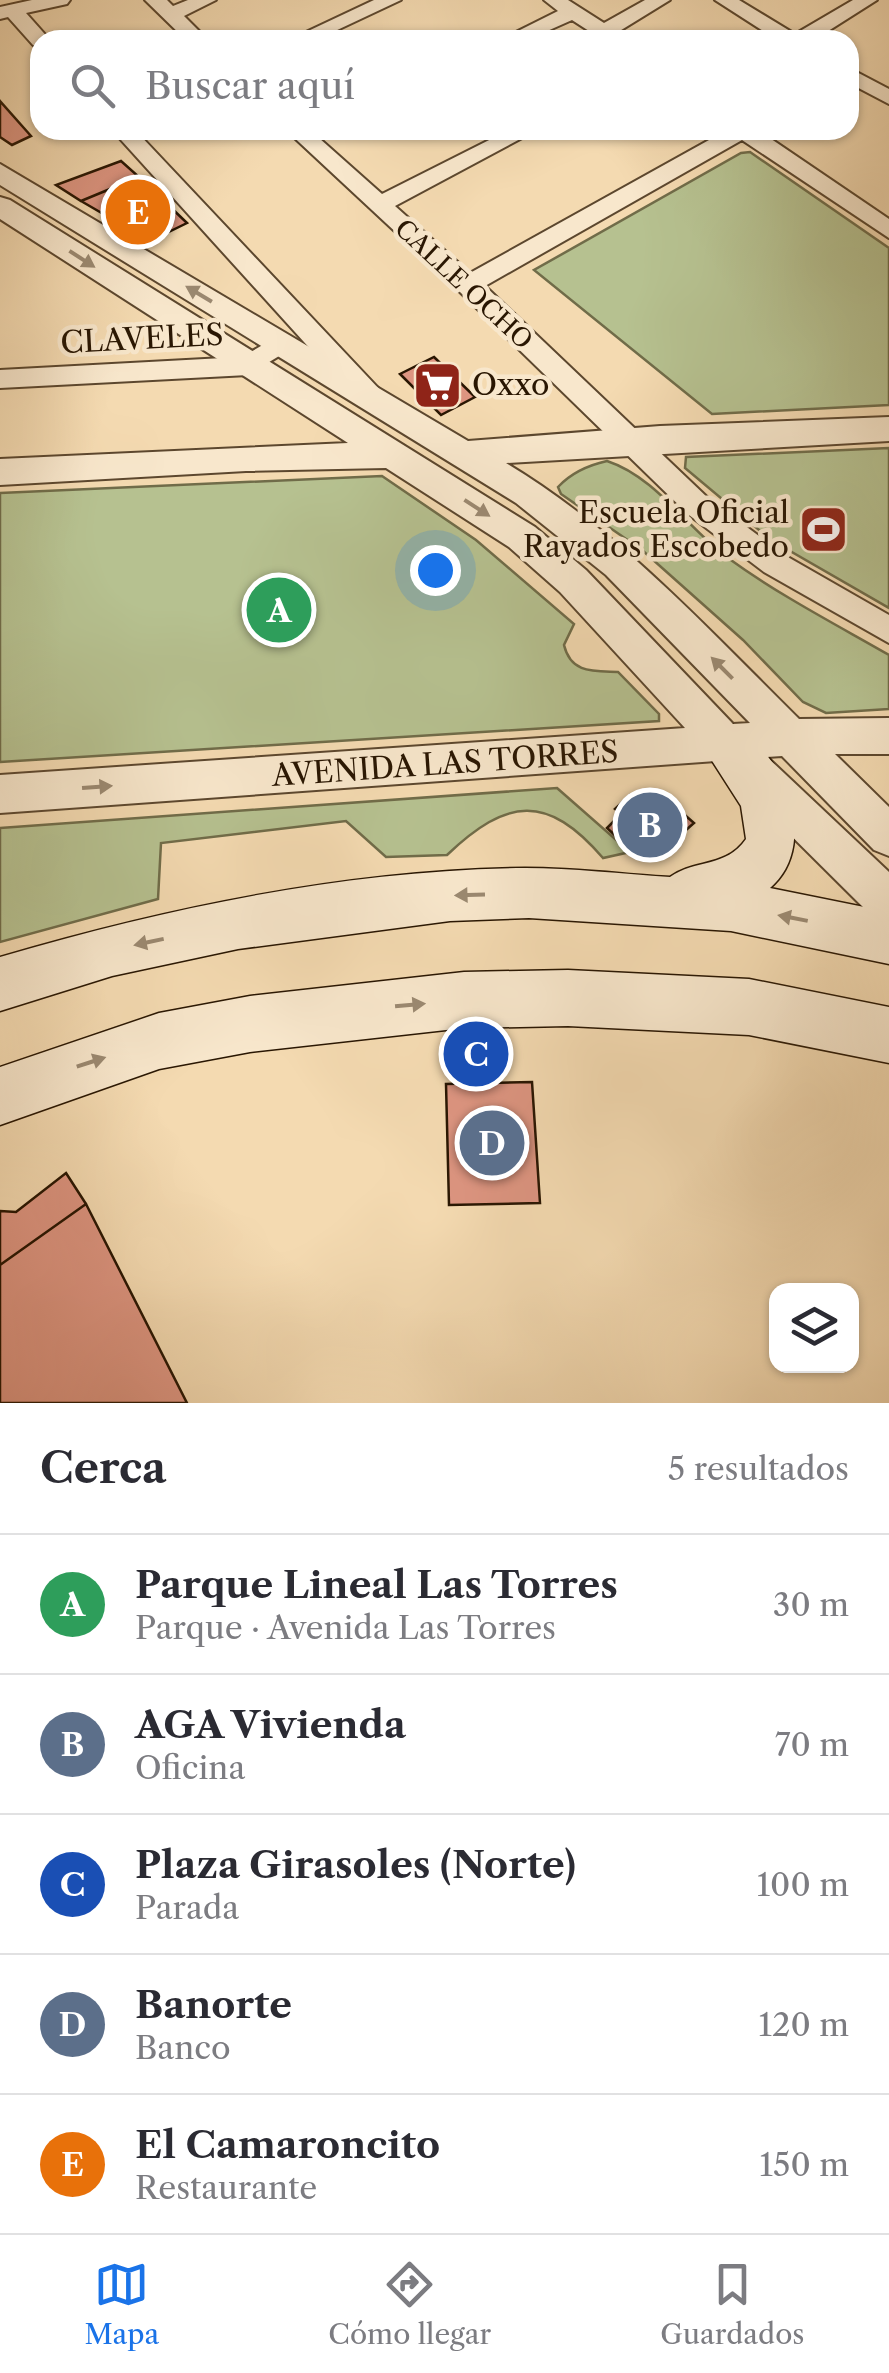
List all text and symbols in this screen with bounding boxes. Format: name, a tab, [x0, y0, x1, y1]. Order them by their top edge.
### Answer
search box	[30, 30, 859, 140]
icon: search	[65, 58, 120, 113]
text: Buscar aquí	[145, 62, 355, 109]
pin: E	[106, 174, 170, 250]
street label: CALLE OCHO	[389, 213, 539, 356]
one-way arrow	[68, 249, 96, 267]
one-way arrow	[185, 286, 213, 303]
street label: CLAVELES	[60, 316, 224, 361]
supermarket icon: Oxxo	[411, 359, 463, 411]
place label: Oxxo	[472, 366, 549, 403]
place label: Escuela Oficial Rayados Escobedo	[523, 494, 789, 565]
one-way arrow	[463, 499, 491, 517]
sports icon: Escuela Oficial Rayados Escobedo	[798, 504, 850, 556]
your location	[410, 545, 461, 596]
pin: A	[246, 572, 312, 648]
one-way arrow	[711, 656, 734, 680]
street label: AVENIDA LAS TORRES	[269, 733, 619, 794]
one-way arrow	[82, 779, 114, 795]
pin: B	[618, 788, 682, 862]
one-way arrow	[454, 887, 486, 903]
one-way arrow	[778, 910, 809, 926]
one-way arrow	[133, 935, 164, 950]
one-way arrow	[395, 997, 427, 1013]
pin: C	[444, 1016, 508, 1092]
one-way arrow	[77, 1054, 107, 1069]
pin: D	[460, 1106, 524, 1180]
map controls	[769, 1283, 859, 1373]
button: layers	[769, 1283, 859, 1373]
text: Cerca	[40, 1442, 166, 1494]
text: 5 resultados	[668, 1449, 849, 1488]
text: Parque Lineal Las Torres	[135, 1561, 618, 1608]
text: A	[60, 1585, 85, 1624]
text: 30 m	[773, 1585, 849, 1624]
text: Parque · Avenida Las Torres	[135, 1608, 556, 1647]
text: AGA Vivienda	[135, 1701, 406, 1748]
text: B	[61, 1725, 84, 1764]
text: 70 m	[775, 1725, 849, 1764]
text: Oficina	[135, 1748, 245, 1787]
text: Plaza Girasoles (Norte)	[135, 1841, 576, 1888]
text: C	[60, 1865, 85, 1904]
text: 100 m	[757, 1865, 849, 1904]
text: Parada	[135, 1888, 239, 1927]
text: Banorte	[135, 1981, 292, 2028]
text: D	[59, 2005, 86, 2044]
text: 120 m	[759, 2005, 849, 2044]
text: Banco	[135, 2028, 231, 2067]
text: El Camaroncito	[135, 2121, 440, 2168]
text: E	[61, 2145, 84, 2184]
text: 150 m	[760, 2145, 849, 2184]
text: Restaurante	[135, 2168, 317, 2207]
tab: Mapa	[84, 2257, 159, 2351]
tab: Cómo llegar	[328, 2257, 491, 2351]
tab: Guardados	[660, 2257, 805, 2351]

